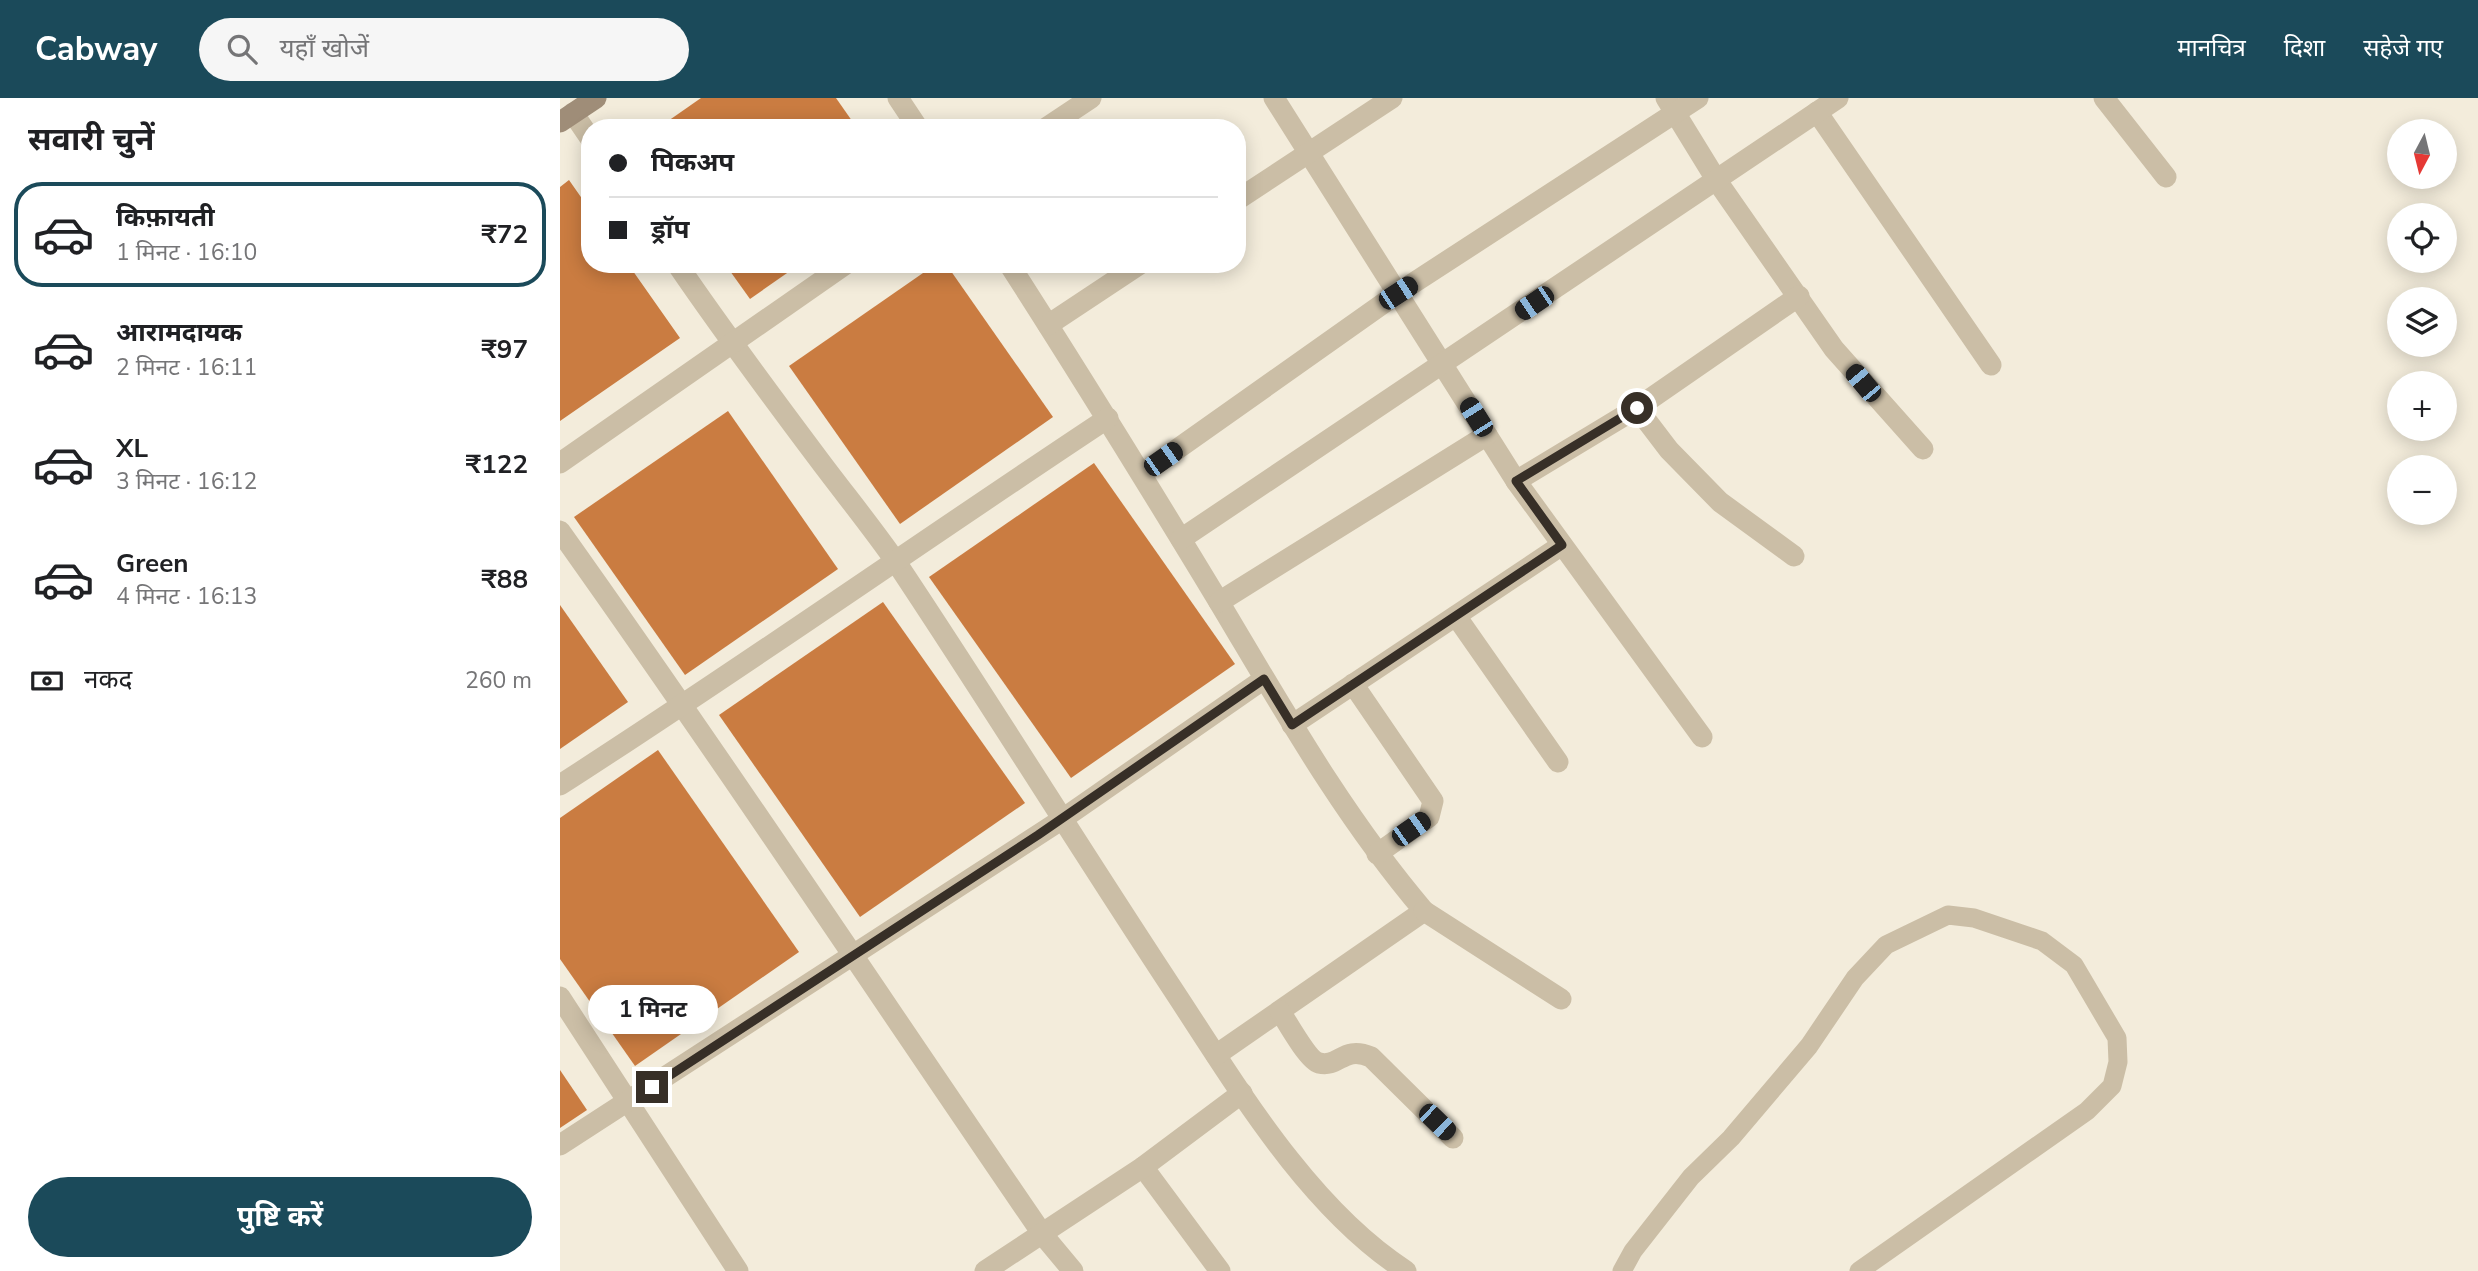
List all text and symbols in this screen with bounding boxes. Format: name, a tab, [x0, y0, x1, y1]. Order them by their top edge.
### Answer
search box	[199, 18, 689, 81]
text: Cabway	[35, 27, 157, 72]
icon: search	[223, 30, 261, 68]
text: यहाँ खोजें	[279, 31, 369, 66]
text: मानचित्र	[2177, 32, 2246, 64]
text: दिशा	[2284, 32, 2325, 64]
text: सहेजे गए	[2363, 32, 2443, 64]
text: सवारी चुनें	[28, 118, 154, 161]
north arrow	[2387, 119, 2457, 189]
map controls	[2387, 119, 2457, 525]
text: पिकअप	[651, 145, 734, 180]
text: किफ़ायती	[116, 200, 215, 235]
icon: car	[32, 203, 95, 266]
button: locate	[2387, 203, 2457, 273]
text: ड्रॉप	[651, 212, 689, 247]
text: ₹72	[481, 217, 528, 252]
text: 1 मिनट · 16:10	[116, 237, 257, 268]
car	[1375, 273, 1422, 313]
car	[1511, 283, 1558, 323]
button: layers	[2387, 287, 2457, 357]
text: आरामदायक	[116, 315, 242, 350]
icon: car	[32, 318, 95, 381]
text: ₹97	[481, 332, 528, 367]
text: 2 मिनट · 16:11	[116, 352, 257, 383]
car	[1842, 360, 1885, 406]
button: +	[2387, 371, 2457, 441]
route start	[1621, 392, 1653, 424]
car	[1456, 394, 1497, 440]
text: XL	[116, 431, 148, 466]
icon: car	[32, 433, 95, 496]
car	[1140, 438, 1187, 480]
text: ₹122	[466, 447, 528, 482]
button: −	[2387, 455, 2457, 525]
text: 3 मिनट · 16:12	[116, 466, 257, 497]
text: Green	[116, 546, 189, 581]
icon: car	[32, 548, 95, 611]
text: ₹88	[481, 562, 528, 597]
text: 4 मिनट · 16:13	[116, 581, 257, 612]
icon: cash	[28, 662, 66, 700]
text: नकद	[84, 662, 132, 697]
text: 260 m	[465, 665, 532, 696]
car	[1388, 808, 1435, 850]
callout: 1 मिनट	[587, 986, 717, 1034]
text: 1 मिनट	[619, 994, 687, 1025]
route end	[636, 1071, 668, 1103]
car	[1415, 1100, 1460, 1144]
button: पुष्टि करें	[28, 1177, 532, 1257]

